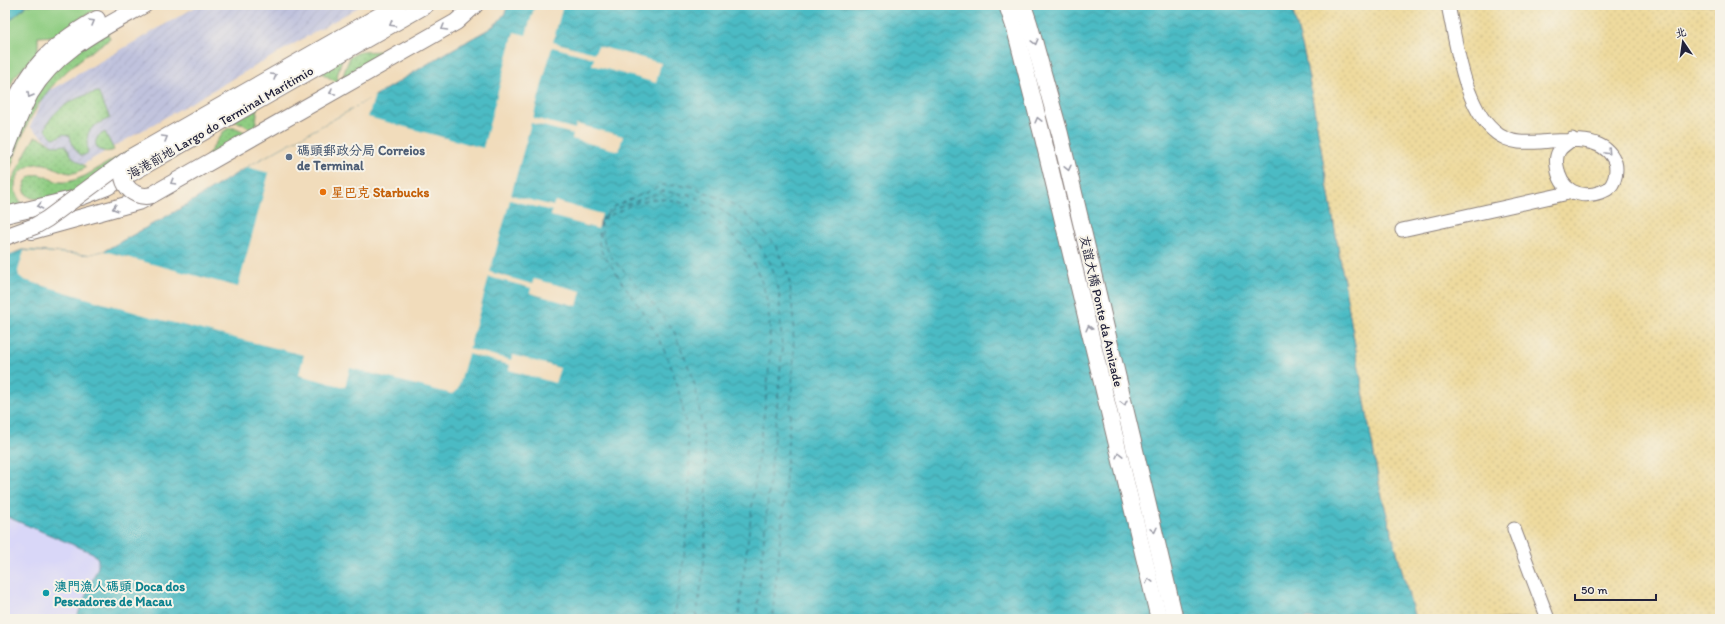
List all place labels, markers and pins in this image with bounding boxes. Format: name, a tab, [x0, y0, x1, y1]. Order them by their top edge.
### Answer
place label: 碼頭郵政分局 Correios de Terminal	[297, 143, 425, 173]
marker: 碼頭郵政分局 Correios de Terminal	[284, 152, 294, 162]
place label: 星巴克 Starbucks	[331, 185, 429, 200]
marker: 星巴克 Starbucks	[318, 187, 328, 197]
place label: 澳門漁人碼頭 Doca dos Pescadores de Macau	[54, 579, 185, 609]
marker: 澳門漁人碼頭 Doca dos Pescadores de Macau	[41, 588, 51, 598]

